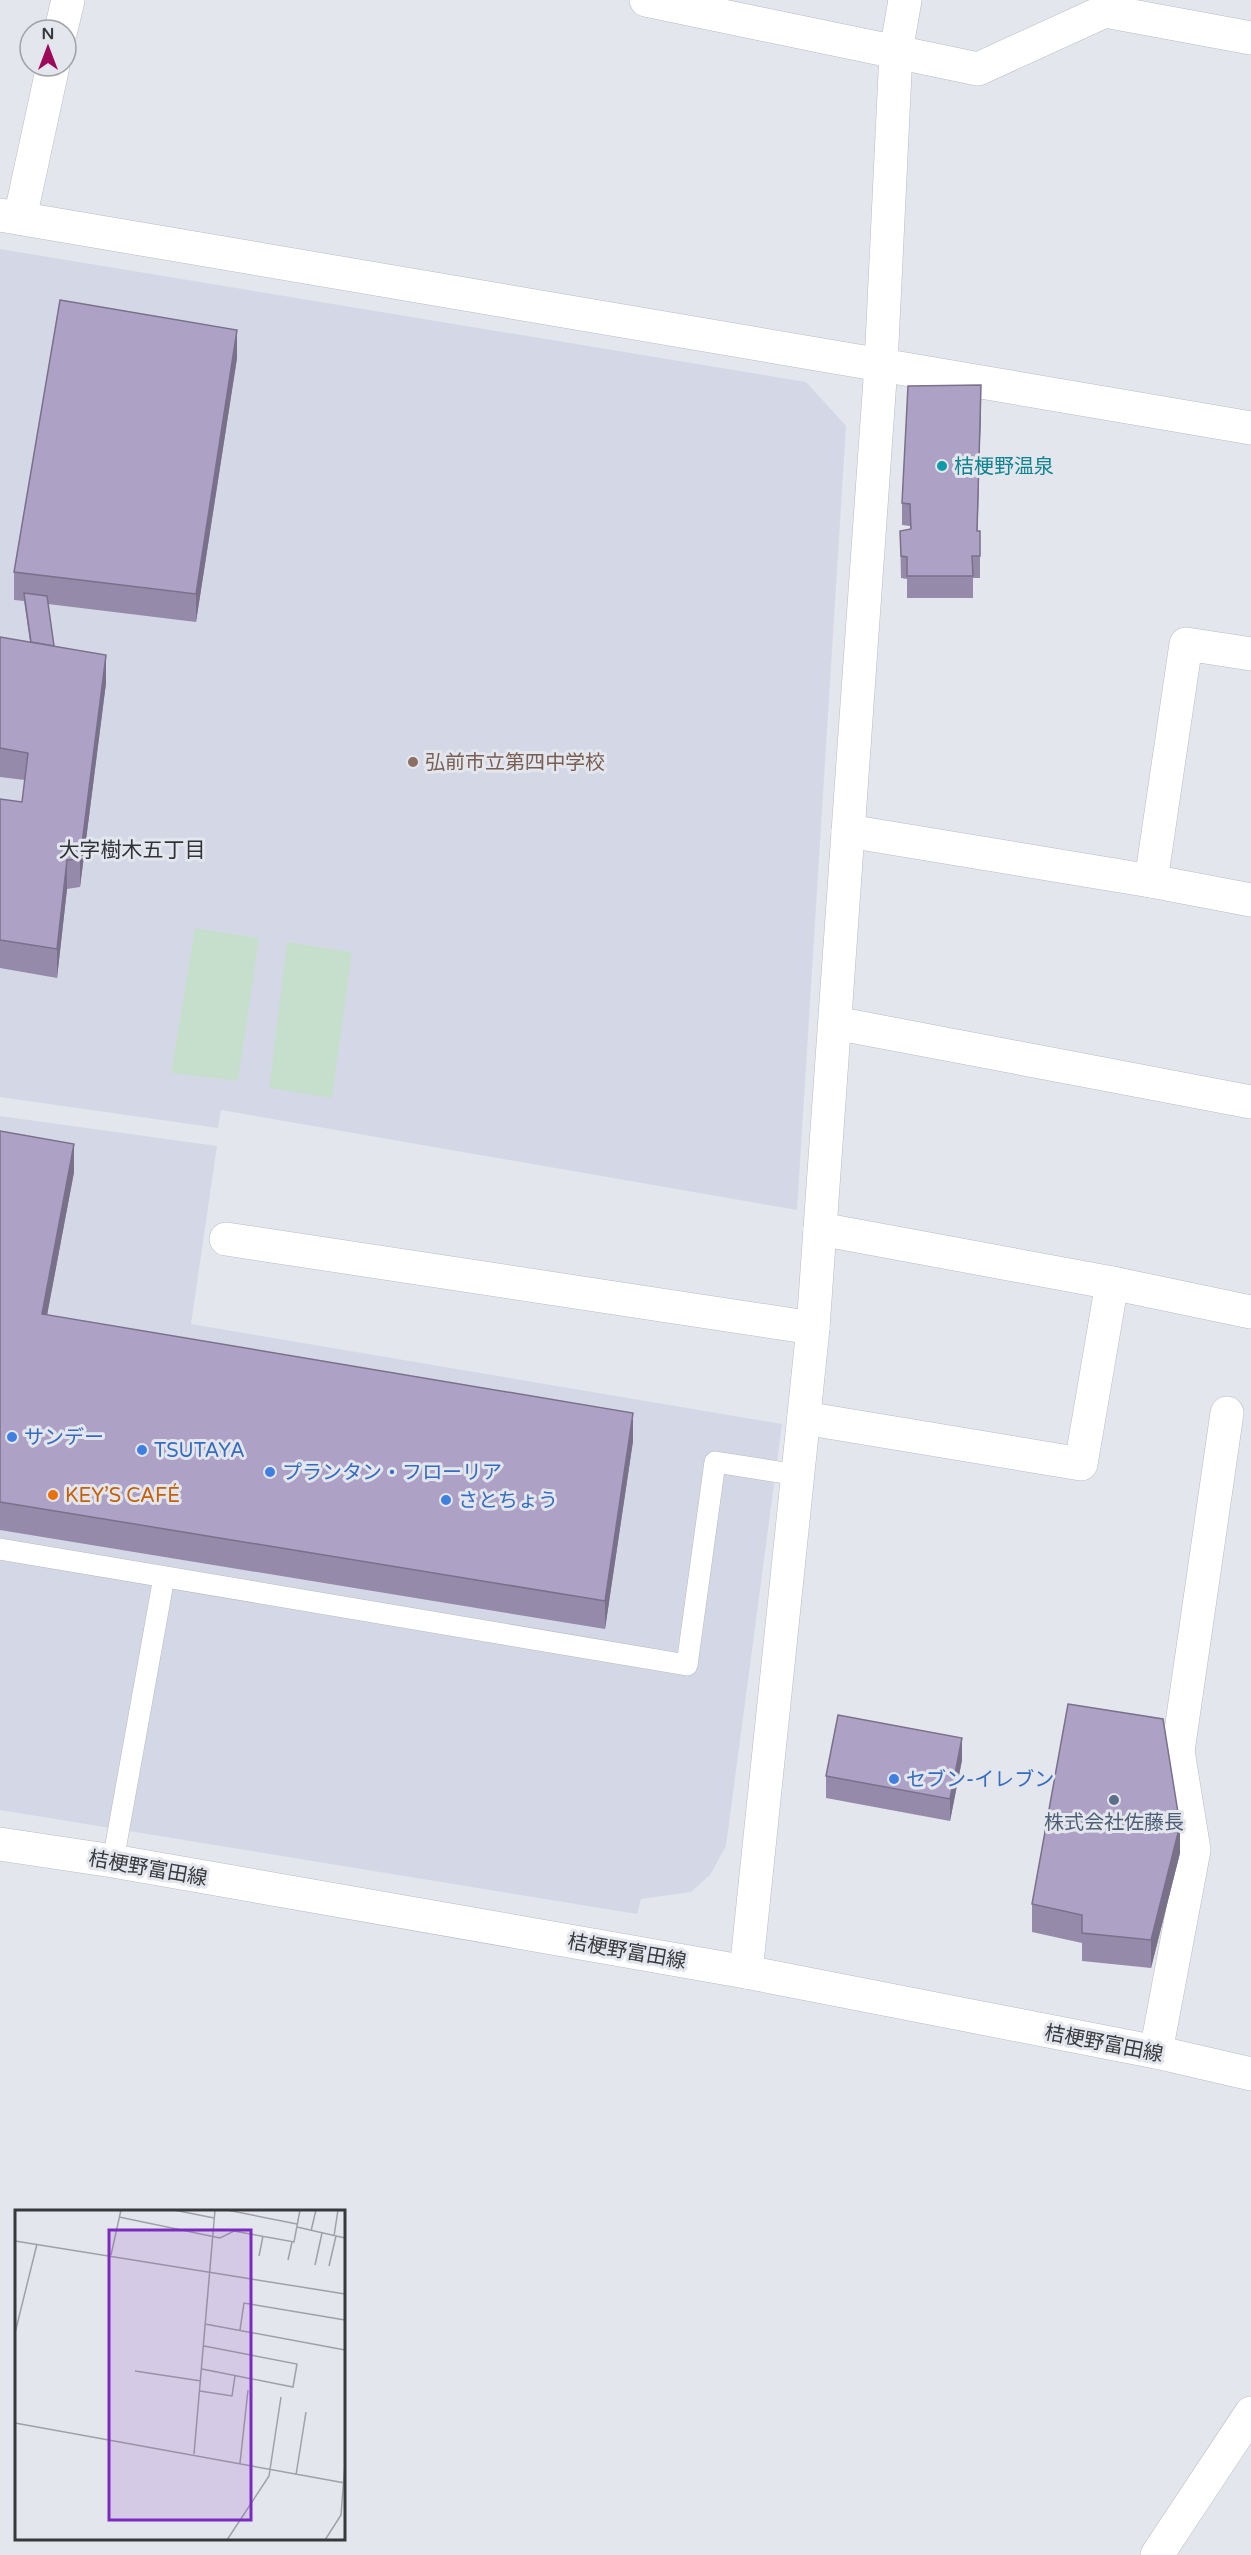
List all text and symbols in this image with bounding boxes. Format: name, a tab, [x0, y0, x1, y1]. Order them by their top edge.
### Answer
north arrow	[18, 18, 78, 78]
text: N	[42, 24, 54, 44]
place label: 桔梗野温泉	[954, 455, 1054, 479]
marker: 桔梗野温泉	[935, 459, 949, 473]
place label: 弘前市立第四中学校	[425, 751, 605, 775]
marker: 弘前市立第四中学校	[406, 755, 420, 769]
district label: 大字樹木五丁目	[59, 838, 206, 863]
place label: サンデー	[24, 1426, 104, 1450]
marker: サンデー	[5, 1430, 19, 1444]
place label: TSUTAYA	[154, 1439, 245, 1463]
marker: TSUTAYA	[135, 1443, 149, 1457]
place label: プランタン・フローリア	[282, 1461, 502, 1485]
marker: プランタン・フローリア	[263, 1465, 277, 1479]
place label: KEY’S CAFÉ	[65, 1483, 180, 1508]
marker: KEY’S CAFÉ	[46, 1488, 60, 1502]
place label: さとちょう	[458, 1489, 558, 1513]
marker: さとちょう	[439, 1493, 453, 1507]
place label: セブン-イレブン	[906, 1768, 1054, 1792]
marker: セブン-イレブン	[887, 1772, 901, 1786]
marker: 株式会社佐藤長	[1107, 1793, 1121, 1807]
place label: 株式会社佐藤長	[1044, 1811, 1184, 1835]
street label: 桔梗野富田線	[87, 1847, 209, 1891]
street label: 桔梗野富田線	[566, 1930, 688, 1974]
street label: 桔梗野富田線	[1043, 2021, 1165, 2067]
inset map	[15, 2210, 345, 2540]

